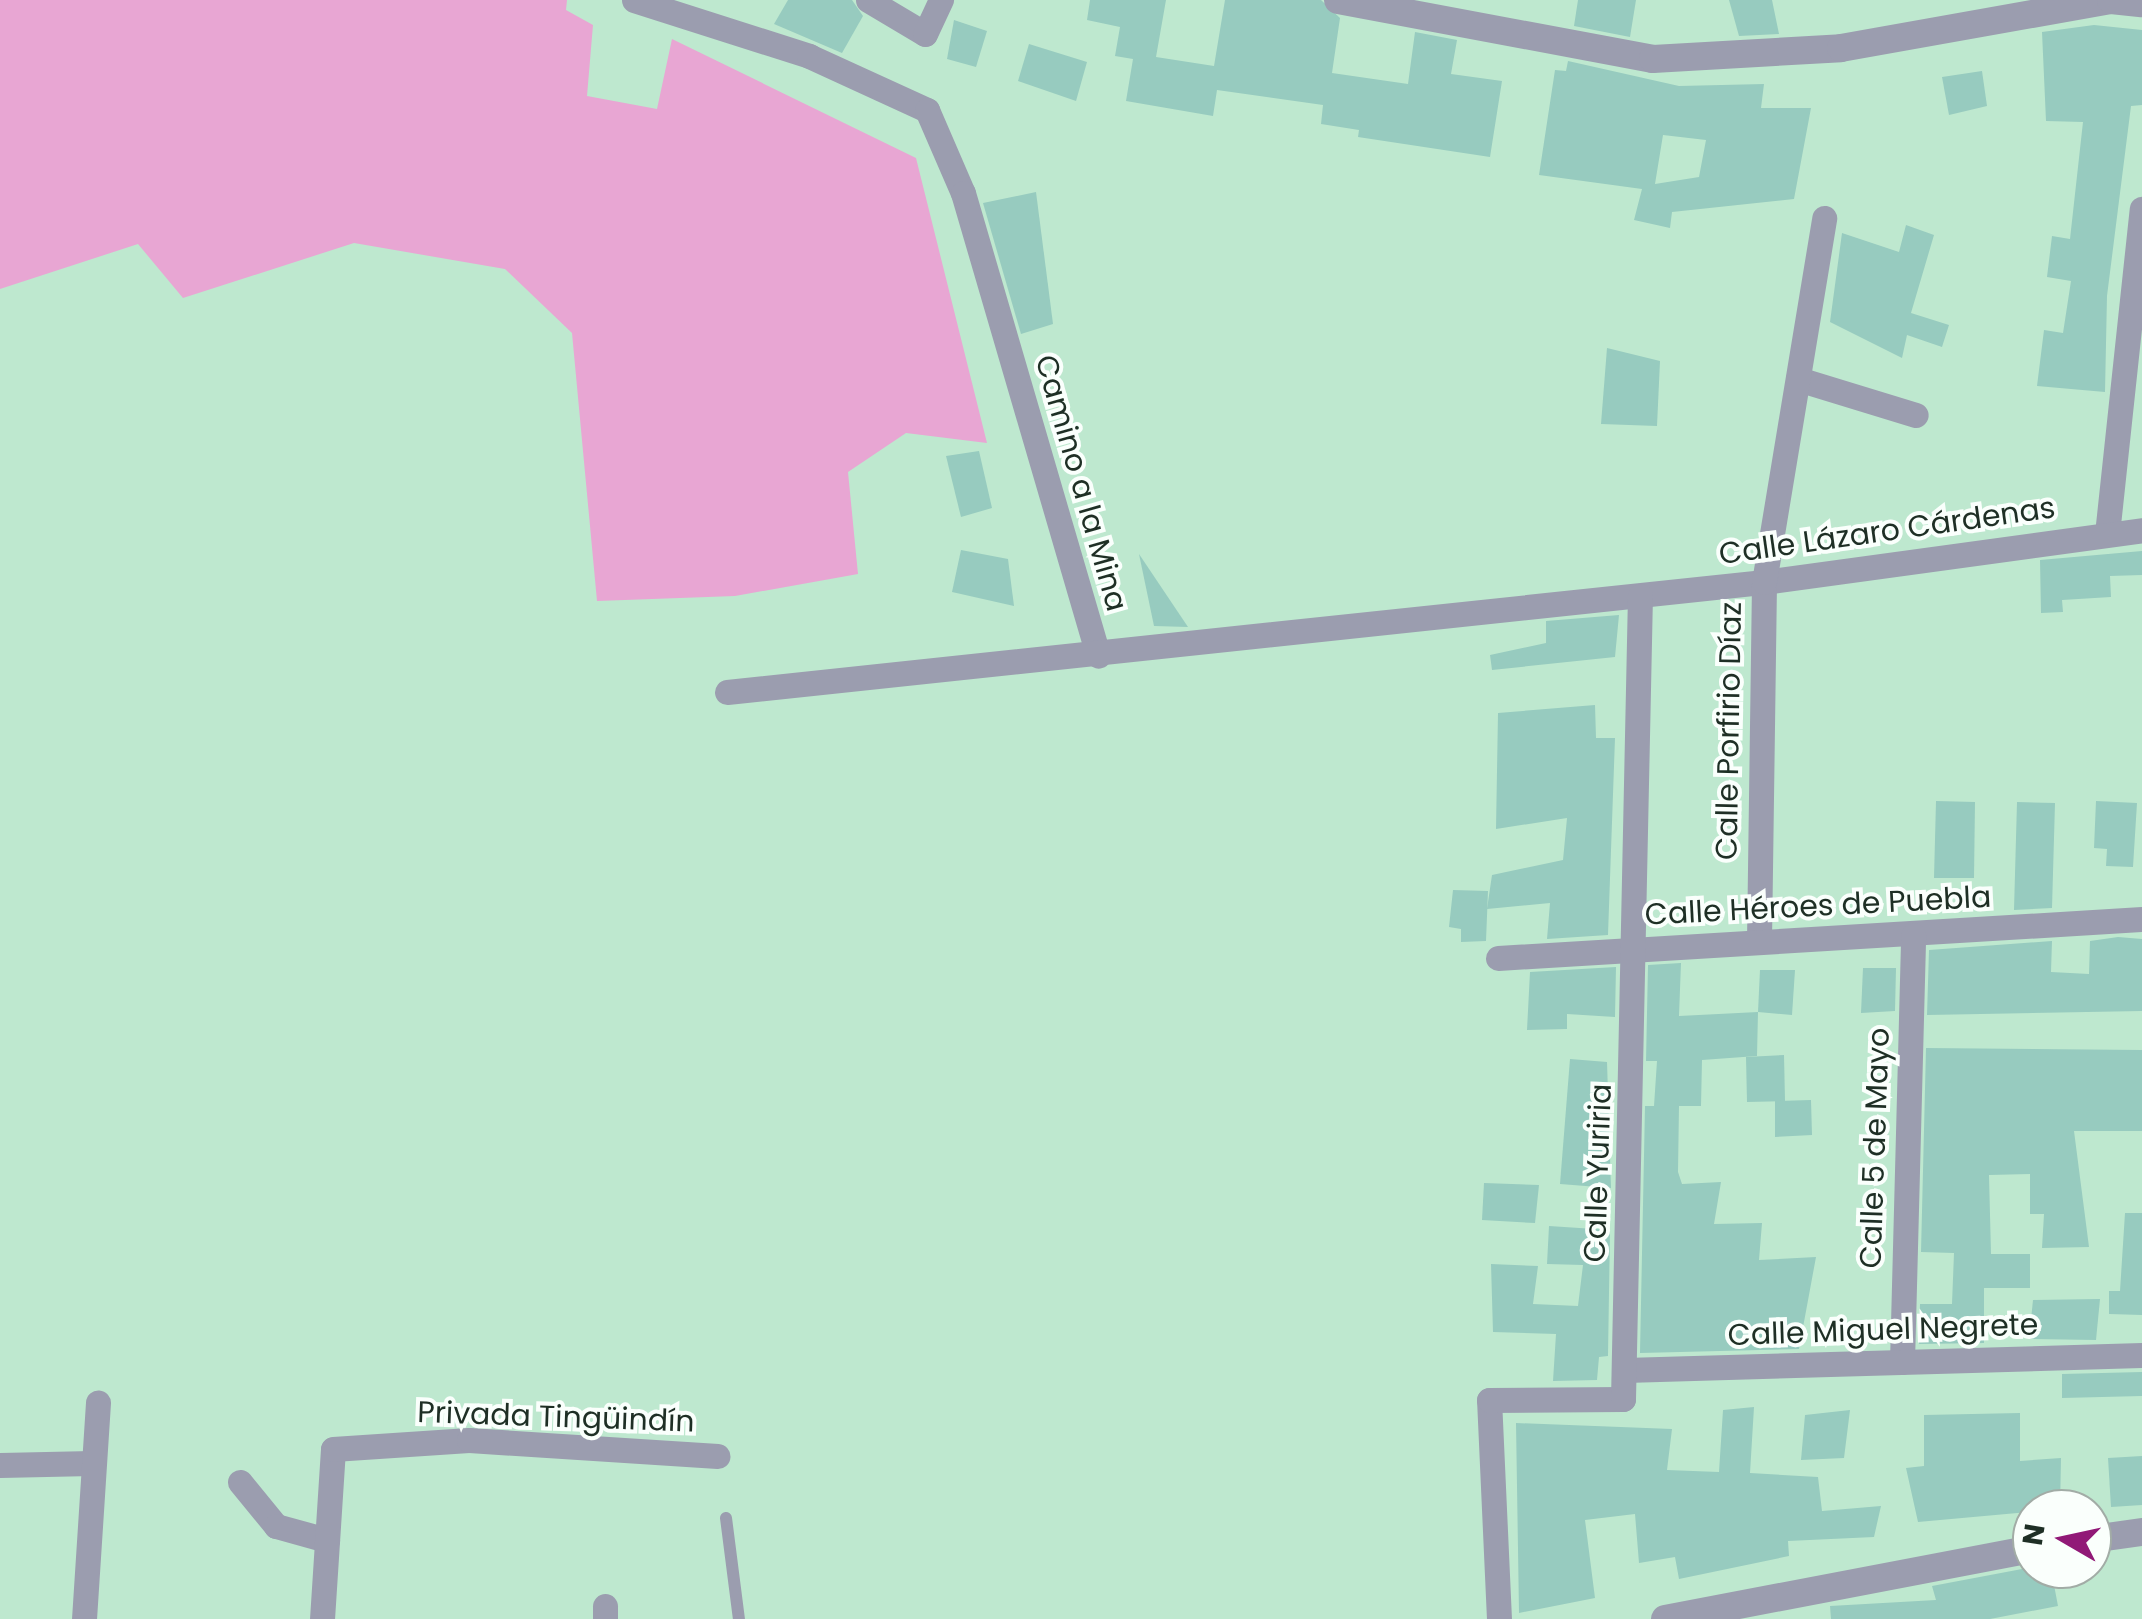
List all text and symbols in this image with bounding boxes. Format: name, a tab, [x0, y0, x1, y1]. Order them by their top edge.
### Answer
street label: Camino a la Mina	[1027, 351, 1135, 615]
street label: Calle Lázaro Cárdenas	[1717, 490, 2057, 572]
street label: Calle Porfirio Díaz	[1709, 602, 1749, 860]
street label: Calle Héroes de Puebla	[1644, 879, 1992, 933]
street label: Calle 5 de Mayo	[1853, 1027, 1897, 1269]
street label: Calle Yuriria	[1577, 1083, 1619, 1263]
street label: Calle Miguel Negrete	[1727, 1307, 2039, 1353]
street label: Privada Tingüindín	[417, 1394, 695, 1440]
north arrow	[2012, 1489, 2112, 1589]
text: N	[2013, 1521, 2055, 1548]

